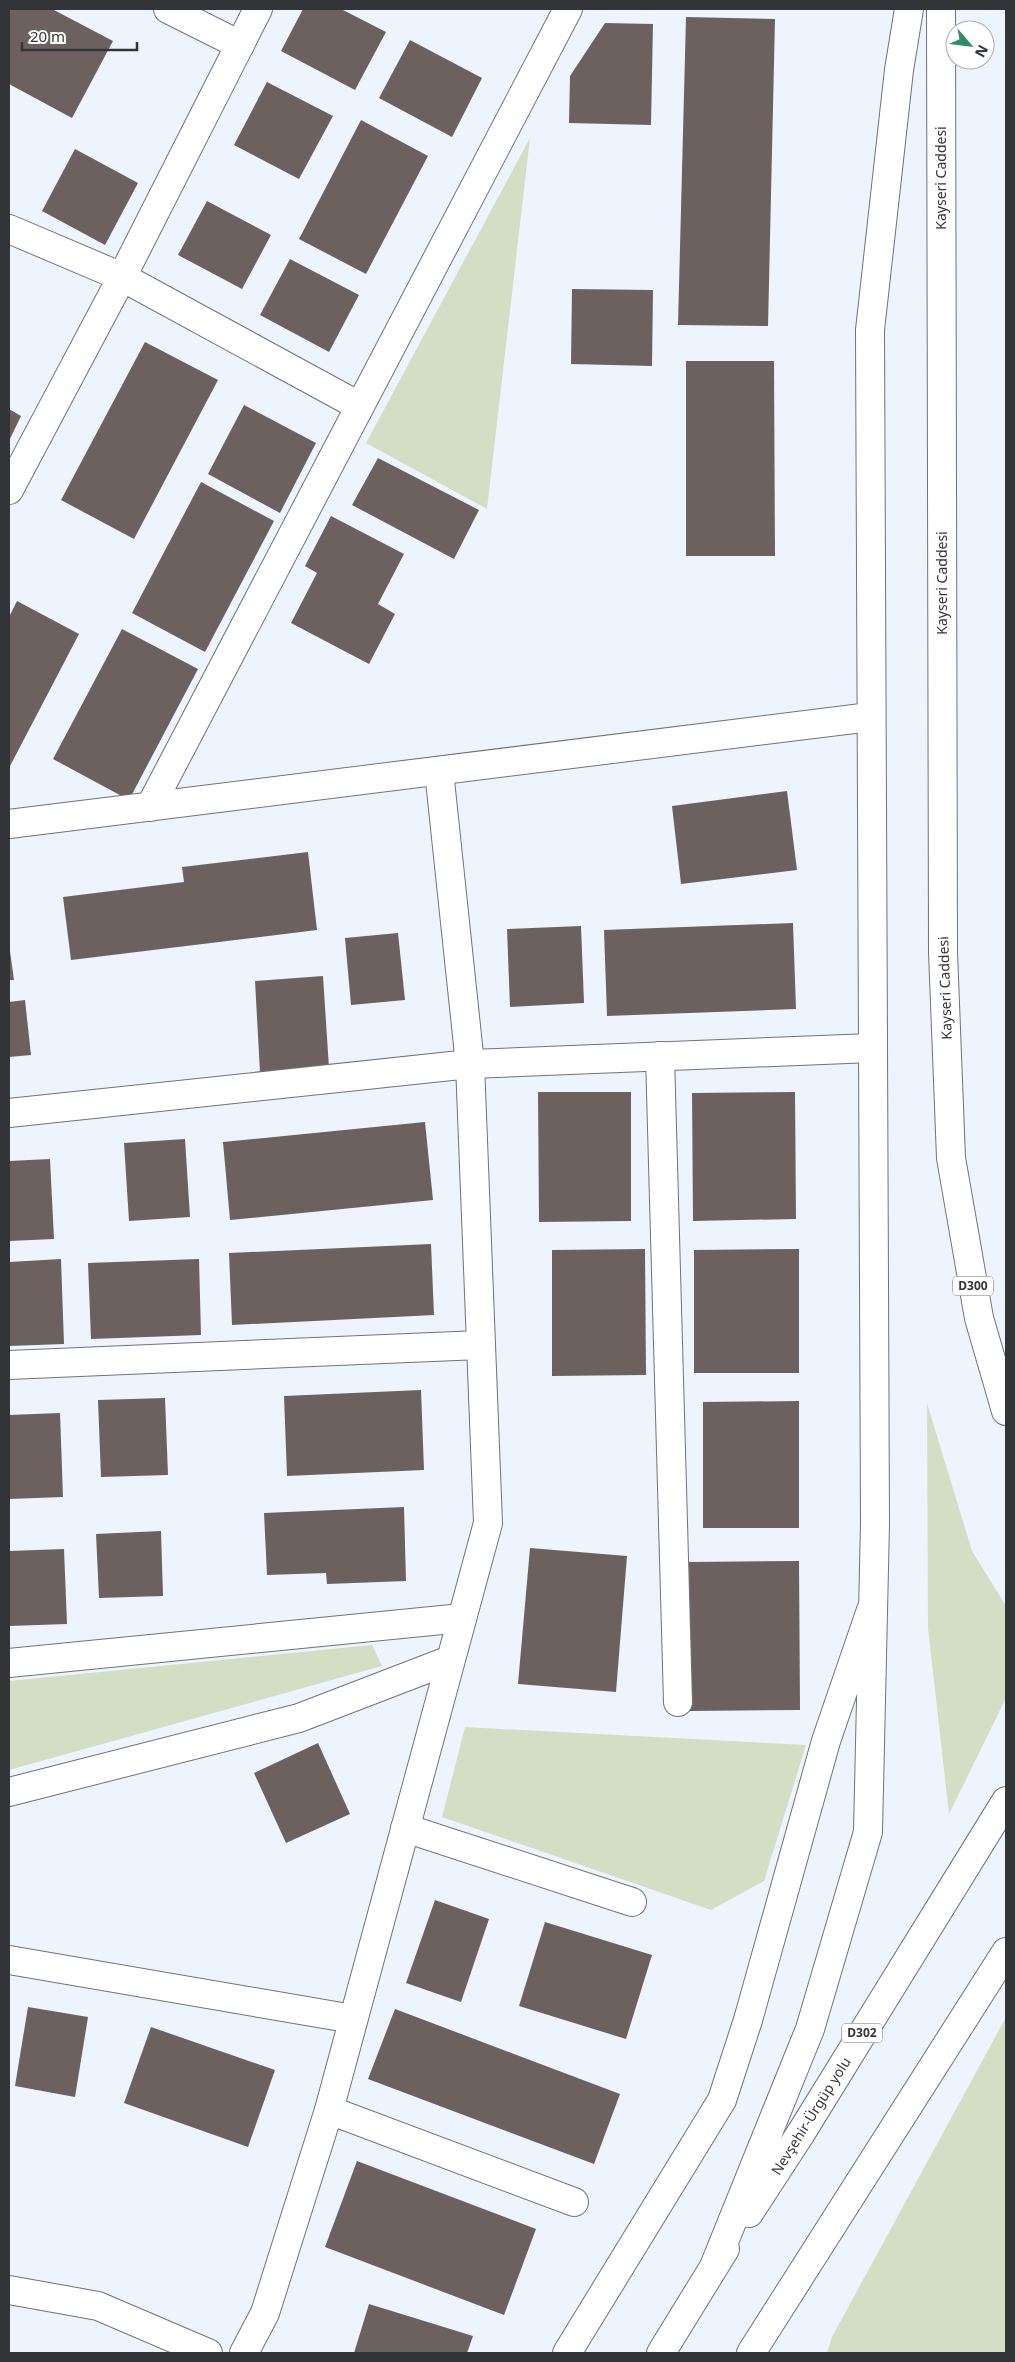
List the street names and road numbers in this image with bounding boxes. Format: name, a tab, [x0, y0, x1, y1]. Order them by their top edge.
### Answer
street label: Kayseri Caddesi	[931, 126, 950, 230]
street label: Kayseri Caddesi	[932, 531, 951, 635]
street label: Kayseri Caddesi	[933, 936, 956, 1040]
road number: D300	[953, 1276, 993, 1295]
road number: D302	[842, 2024, 882, 2042]
street label: Nevşehir-Ürgüp yolu	[767, 2053, 855, 2178]

